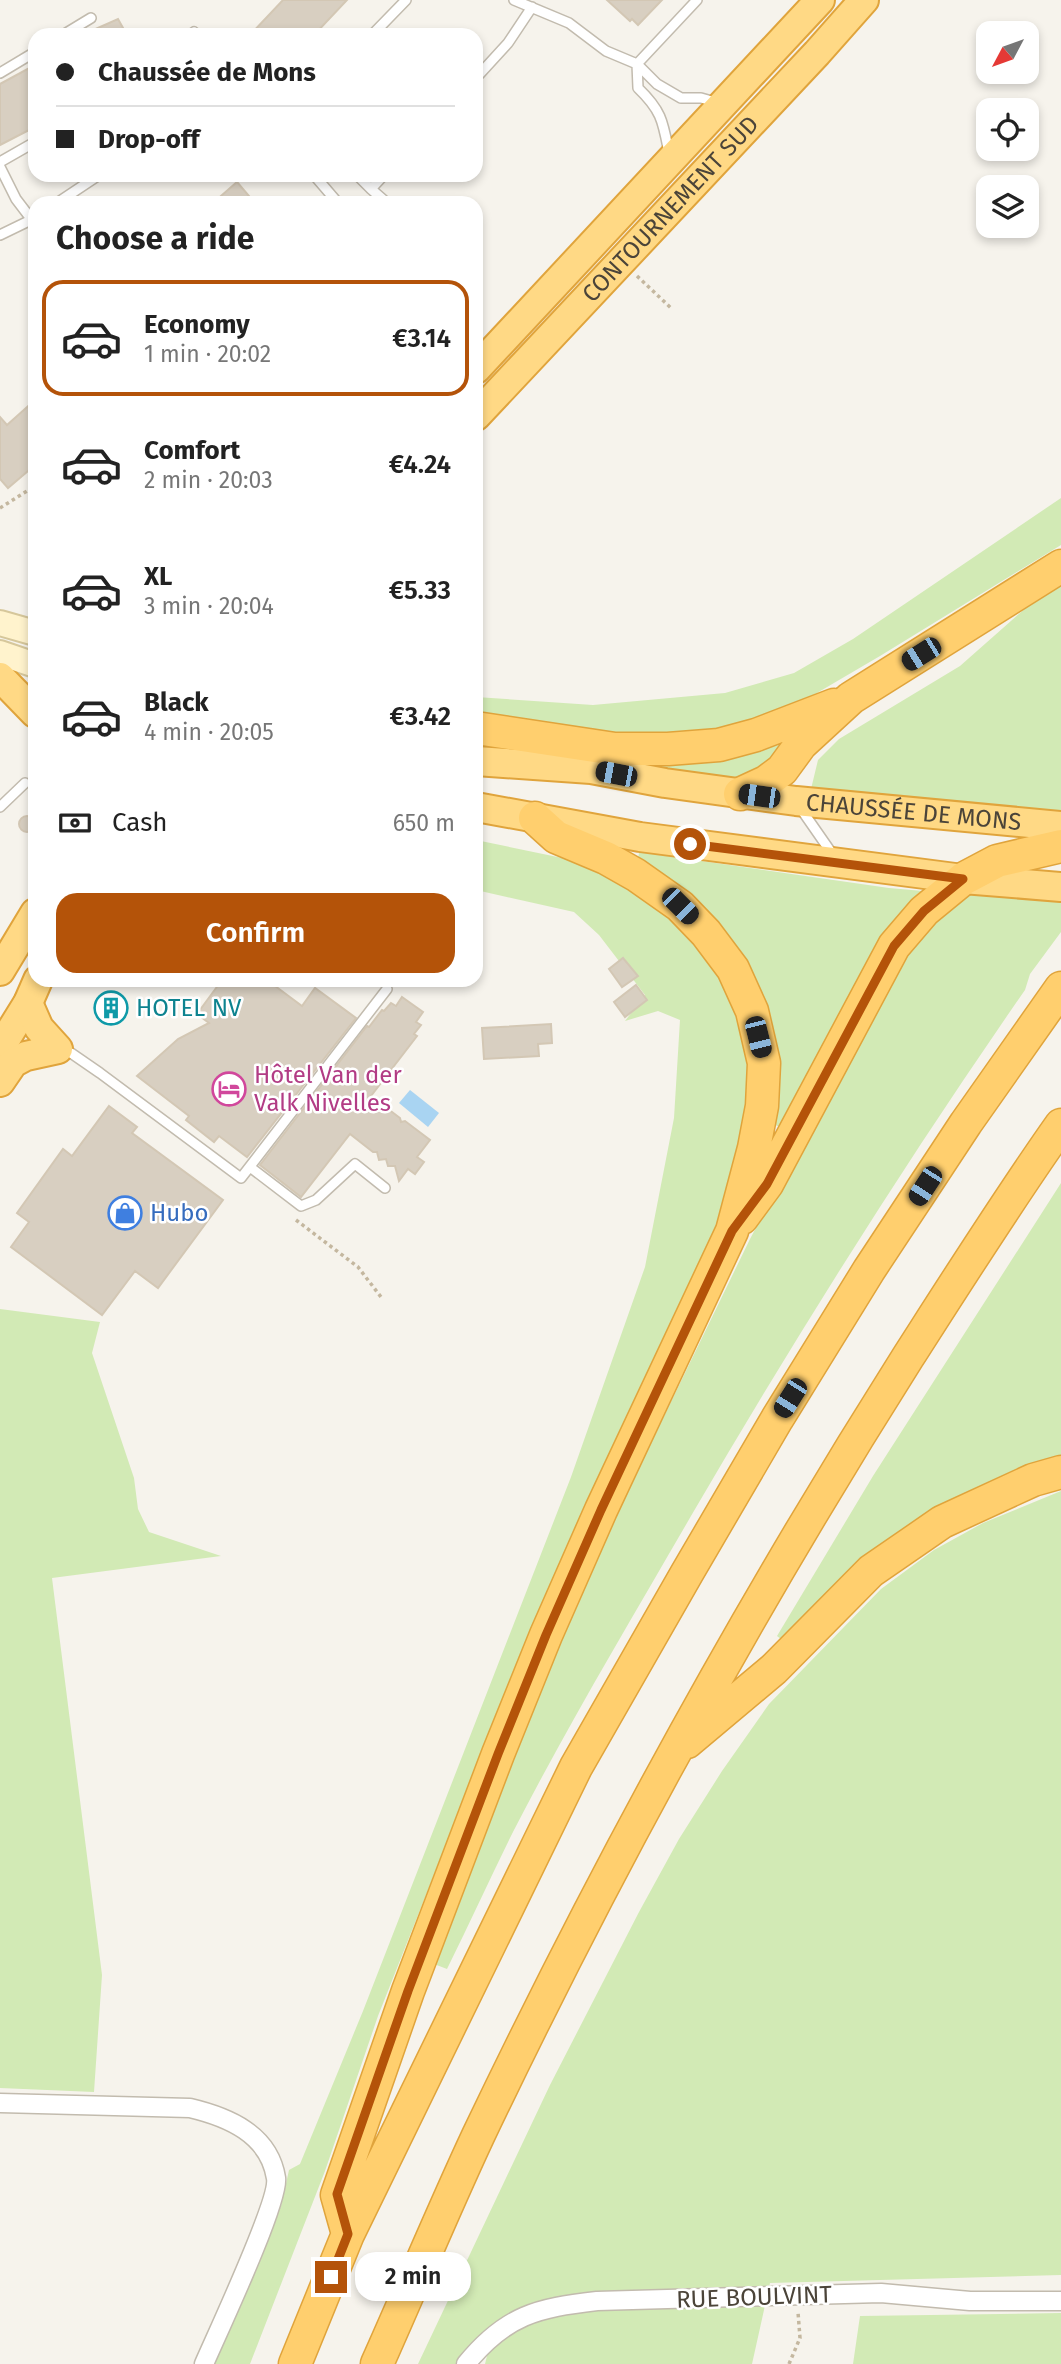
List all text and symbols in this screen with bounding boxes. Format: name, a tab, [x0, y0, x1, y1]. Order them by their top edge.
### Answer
north arrow	[976, 21, 1040, 84]
map controls	[976, 21, 1039, 238]
text: Chaussée de Mons	[98, 57, 316, 88]
button: locate	[976, 98, 1039, 161]
street label: CONTOURNEMENT SUD	[576, 110, 765, 308]
text: Drop-off	[98, 124, 200, 155]
button: layers	[976, 175, 1039, 238]
text: Choose a ride	[56, 219, 254, 257]
icon: car	[60, 307, 123, 370]
text: Economy	[144, 309, 250, 340]
text: €3.14	[392, 323, 451, 354]
text: 1 min · 20:02	[144, 340, 271, 368]
icon: car	[60, 433, 123, 496]
text: Comfort	[144, 435, 240, 466]
text: €4.24	[389, 449, 451, 480]
text: 2 min · 20:03	[144, 466, 273, 494]
icon: car	[60, 559, 123, 622]
text: XL	[144, 561, 172, 592]
text: €5.33	[389, 575, 451, 606]
text: 3 min · 20:04	[144, 592, 274, 620]
car	[898, 634, 945, 674]
icon: car	[60, 685, 123, 748]
text: Black	[144, 687, 209, 718]
text: €3.42	[389, 701, 451, 732]
text: 4 min · 20:05	[144, 718, 274, 746]
car	[594, 760, 639, 788]
car	[737, 783, 782, 809]
street label: CHAUSSÉE DE MONS	[805, 788, 1023, 836]
icon: cash	[56, 804, 94, 842]
text: Cash	[112, 807, 168, 838]
text: 650 m	[393, 809, 455, 837]
route start	[674, 828, 706, 860]
car	[658, 884, 703, 928]
button: Confirm	[56, 893, 455, 973]
building icon: HOTEL NV	[92, 989, 130, 1027]
place label: HOTEL NV	[136, 994, 242, 1022]
car	[743, 1014, 774, 1060]
place label: Hôtel Van der Valk Nivelles	[254, 1061, 402, 1117]
hotel icon: Hôtel Van der Valk Nivelles	[210, 1070, 248, 1108]
car	[905, 1163, 946, 1209]
shop icon: Hubo	[106, 1194, 144, 1232]
place label: Hubo	[150, 1199, 209, 1227]
car	[770, 1375, 811, 1421]
callout: 2 min	[356, 2252, 471, 2302]
route end	[315, 2261, 347, 2293]
text: 2 min	[385, 2262, 441, 2290]
street label: RUE BOULVINT	[676, 2280, 833, 2314]

